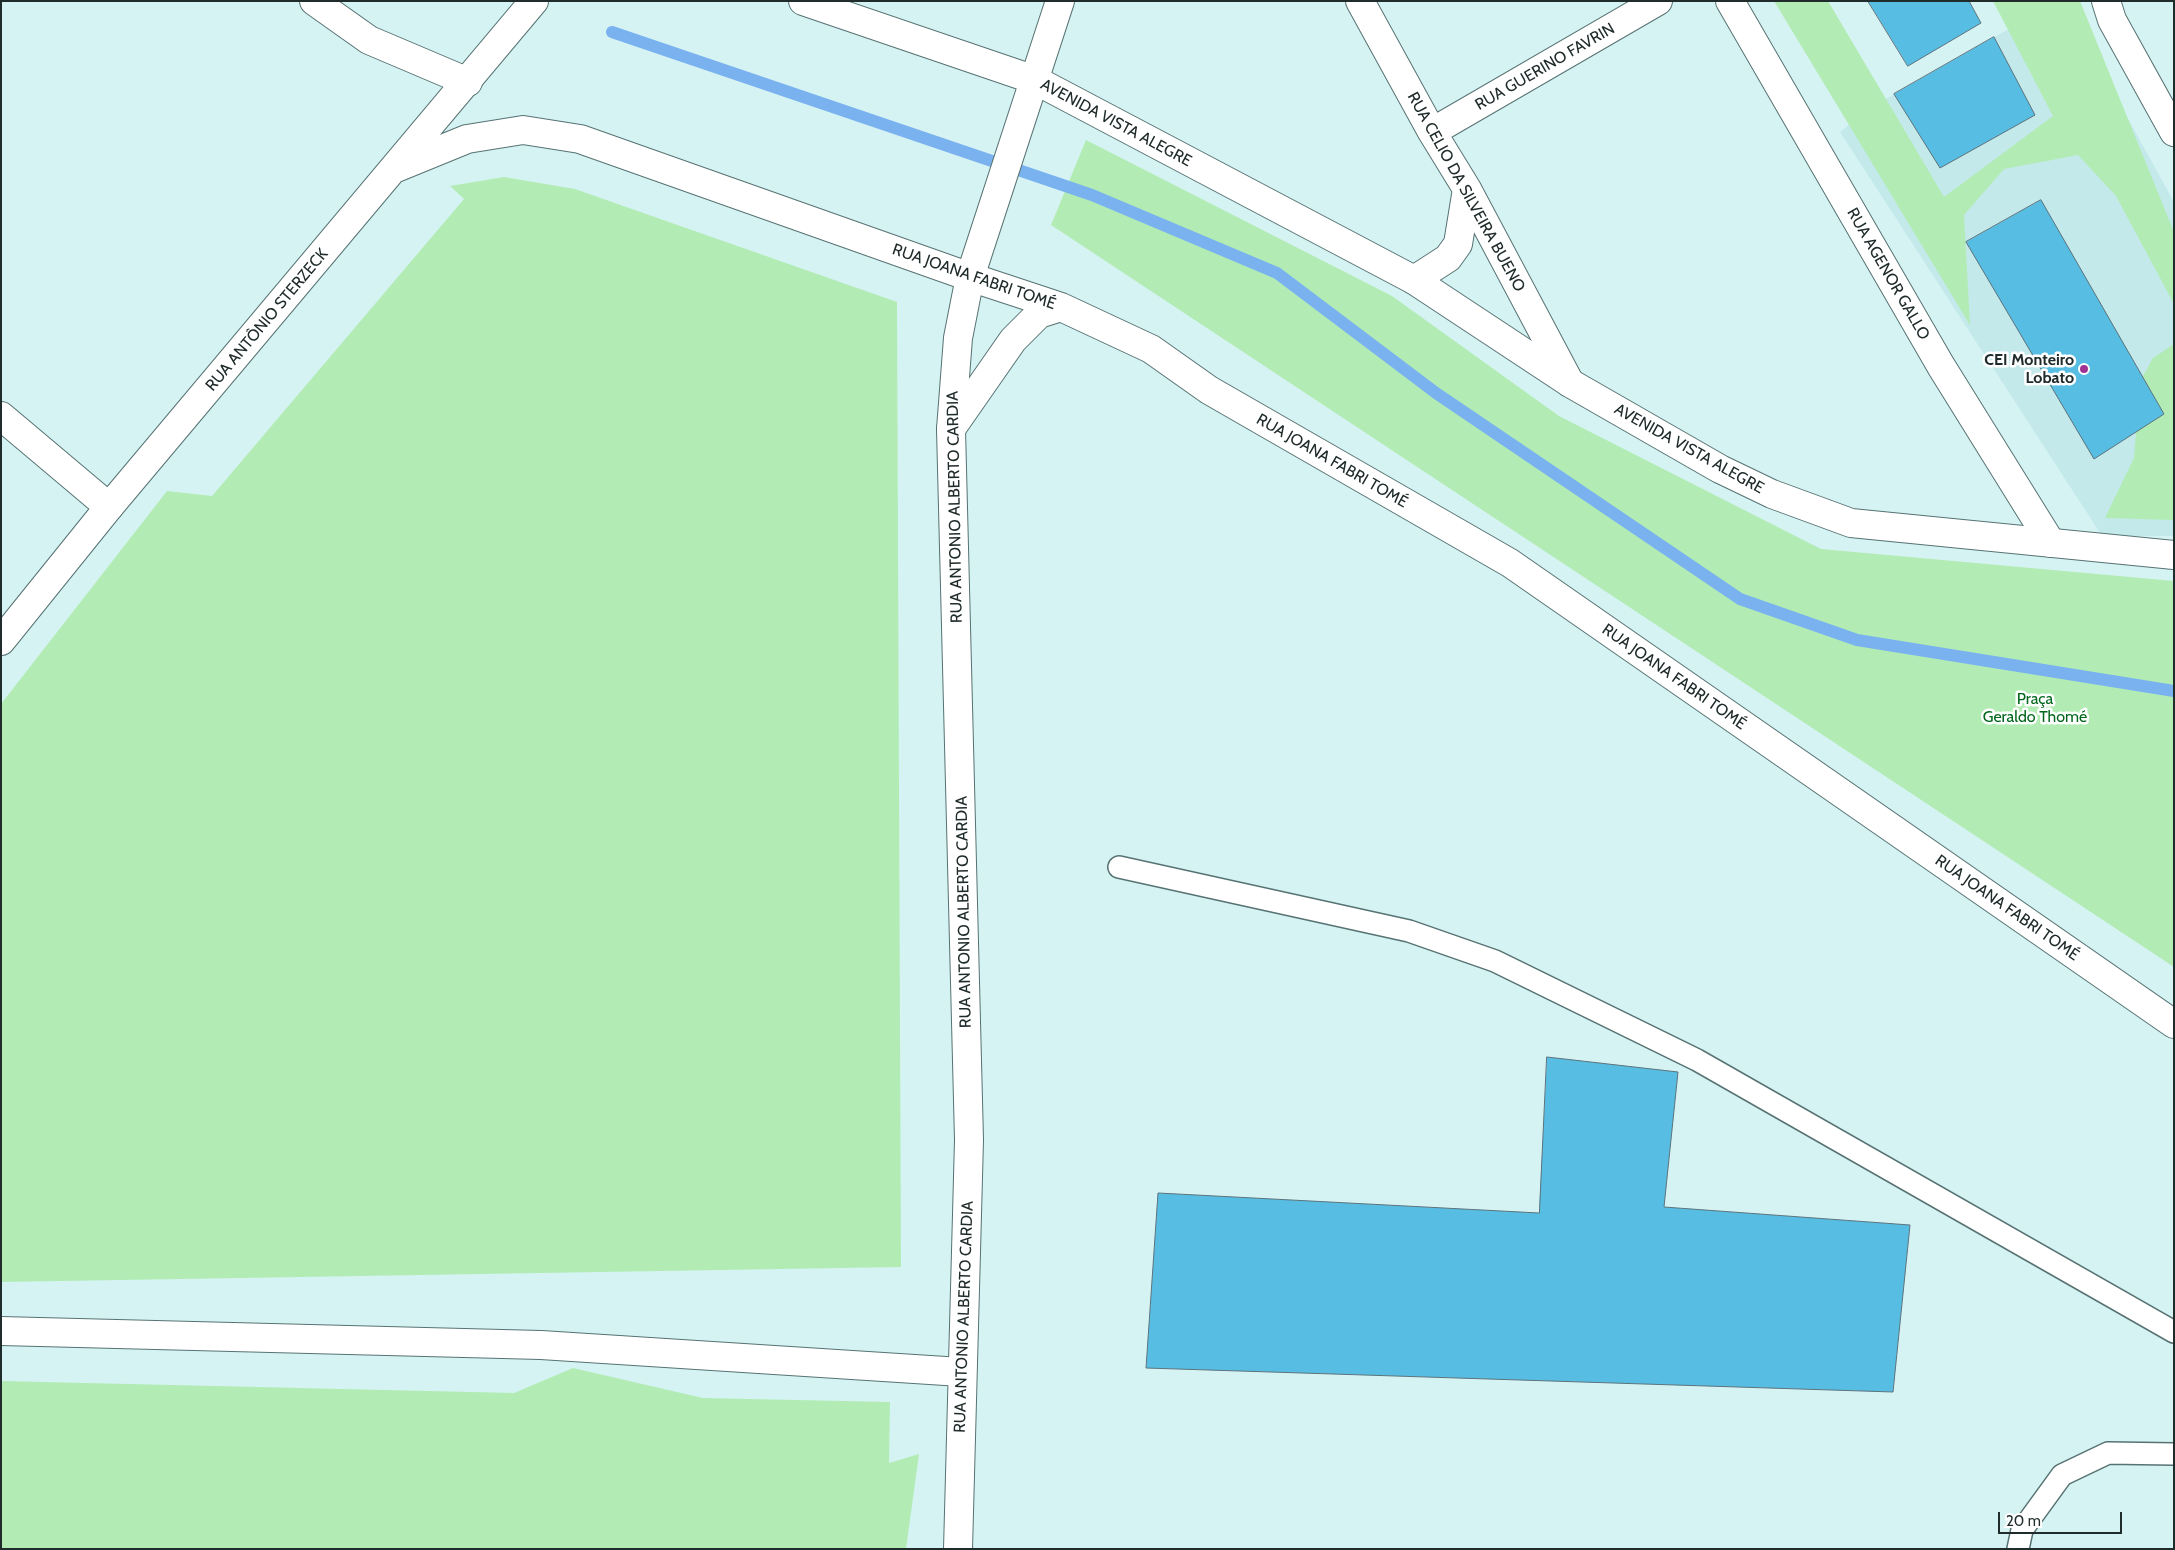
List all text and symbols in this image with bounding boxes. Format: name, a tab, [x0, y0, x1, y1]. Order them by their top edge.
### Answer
street label: RUA GUERINO FAVRIN	[1472, 19, 1618, 115]
street label: AVENIDA VISTA ALEGRE	[1037, 75, 1195, 171]
street label: RUA CELIO DA SILVEIRA BUENO	[1403, 89, 1529, 295]
street label: RUA AGENOR GALLO	[1842, 205, 1934, 343]
street label: RUA JOANA FABRI TOMÉ	[890, 240, 1058, 314]
street label: RUA ANTÔNIO STERZECK	[202, 245, 332, 395]
place label: CEI Monteiro Lobato	[1984, 350, 2074, 388]
marker: CEI Monteiro Lobato	[2078, 363, 2090, 375]
street label: RUA ANTONIO ALBERTO CARDIA	[943, 391, 967, 623]
street label: AVENIDA VISTA ALEGRE	[1611, 400, 1767, 498]
street label: RUA JOANA FABRI TOMÉ	[1253, 410, 1411, 512]
street label: RUA JOANA FABRI TOMÉ	[1598, 620, 1750, 734]
park label: Praça Geraldo Thomé	[1983, 689, 2087, 727]
street label: RUA ANTONIO ALBERTO CARDIA	[952, 796, 976, 1028]
street label: RUA JOANA FABRI TOMÉ	[1931, 851, 2083, 965]
street label: RUA ANTONIO ALBERTO CARDIA	[950, 1201, 978, 1433]
scale bar	[2000, 1502, 2124, 1534]
text: 20 m	[2006, 1512, 2041, 1530]

